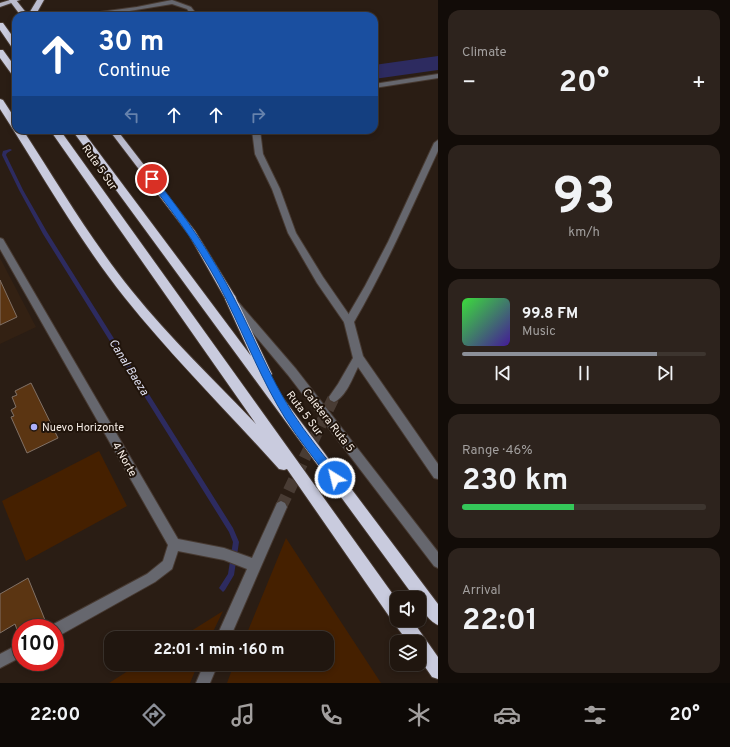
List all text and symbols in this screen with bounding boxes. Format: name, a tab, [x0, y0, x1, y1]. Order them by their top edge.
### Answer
text: 30 m	[98, 25, 164, 61]
icon: ahead	[32, 28, 84, 80]
text: Climate	[462, 45, 507, 61]
text: Continue	[98, 60, 170, 83]
text: 20°	[559, 65, 609, 102]
text: −	[462, 70, 476, 97]
text: +	[692, 70, 706, 97]
icon: left	[121, 104, 143, 126]
icon: ahead	[163, 104, 185, 126]
icon: ahead	[205, 104, 227, 126]
icon: right	[247, 104, 269, 126]
street label: Ruta 5 Sur	[78, 142, 120, 194]
pin	[135, 162, 169, 196]
text: 93	[552, 166, 616, 232]
icon: arrive	[141, 168, 163, 190]
text: km/h	[568, 225, 600, 241]
text: 99.8 FM	[522, 305, 578, 324]
text: Music	[522, 324, 556, 340]
water label: Canal Baeza	[104, 336, 152, 400]
icon: previous	[492, 362, 514, 384]
icon: pause	[573, 362, 595, 384]
icon: next	[654, 362, 676, 384]
street label: Caletera Ruta 5	[299, 386, 357, 455]
street label: Ruta 5 Sur	[283, 388, 326, 439]
place label: Nuevo Horizonte	[42, 421, 124, 435]
marker: Nuevo Horizonte	[29, 422, 39, 432]
street label: 4 Norte	[109, 440, 140, 479]
text: Range · 46%	[462, 443, 533, 459]
position arrow	[314, 457, 356, 499]
text: 230 km	[462, 463, 568, 500]
text: Arrival	[462, 583, 501, 599]
map controls	[390, 591, 426, 671]
button: sound	[390, 591, 426, 627]
text: 22:01	[462, 603, 538, 640]
speed limit sign: 100	[12, 619, 64, 671]
button: layers	[390, 635, 426, 671]
text: 22:01 · 1 min · 160 m	[154, 641, 284, 660]
icon: directions	[140, 701, 168, 729]
icon: music	[229, 701, 257, 729]
icon: phone	[317, 701, 345, 729]
icon: climate	[405, 701, 433, 729]
icon: car	[493, 701, 521, 729]
icon: filters	[581, 701, 609, 729]
text: 22:00	[30, 704, 80, 727]
text: 20°	[670, 704, 700, 727]

